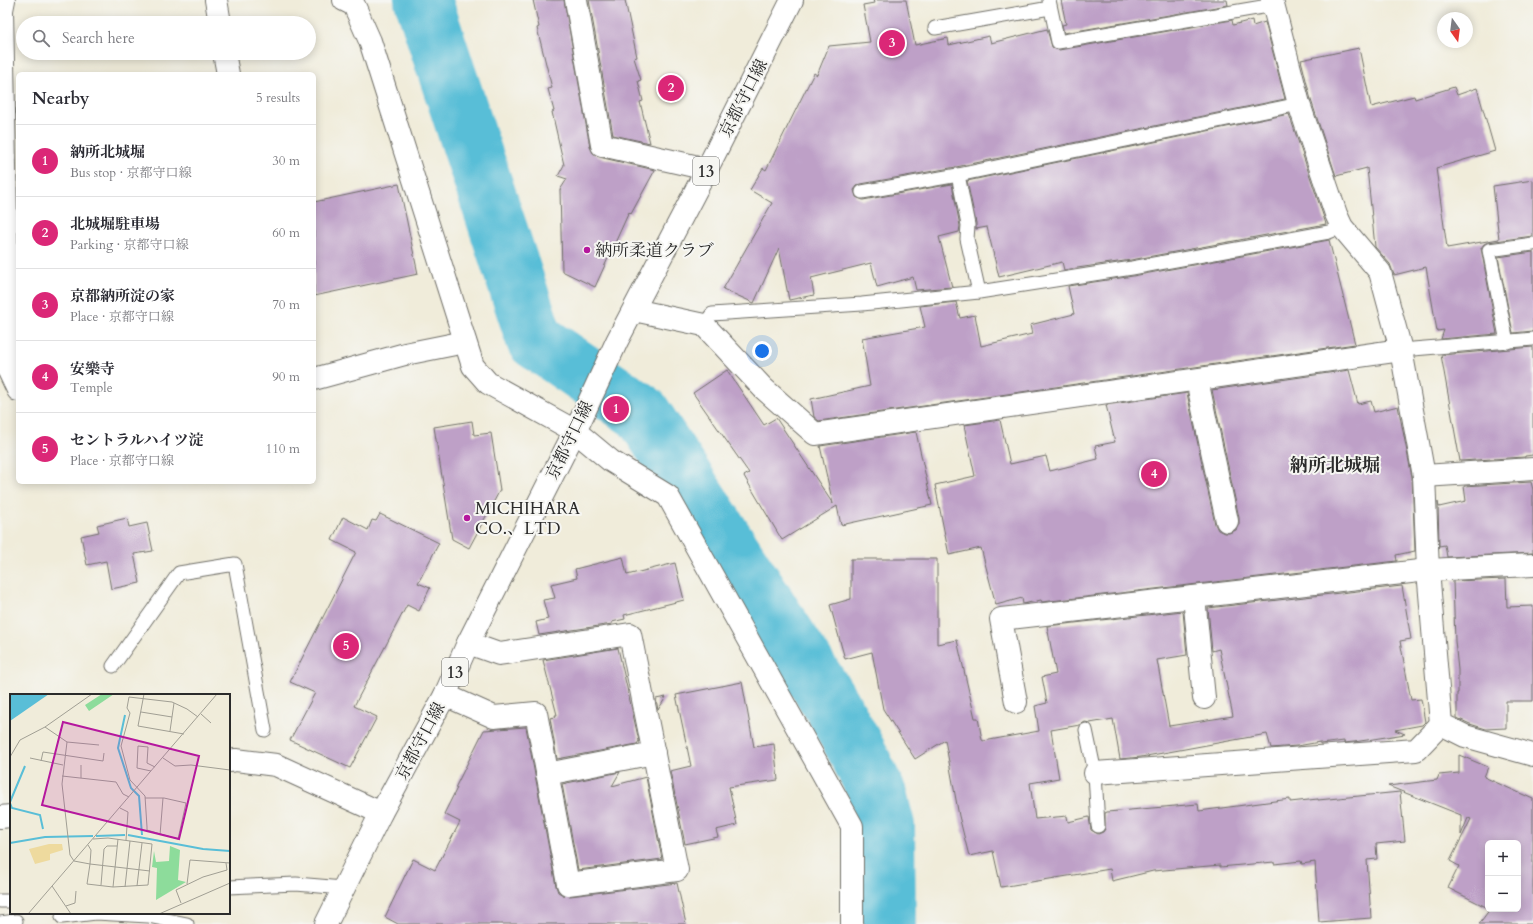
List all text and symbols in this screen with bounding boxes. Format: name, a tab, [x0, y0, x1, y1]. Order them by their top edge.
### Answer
north arrow	[1437, 12, 1473, 48]
search box	[16, 16, 316, 60]
icon: search	[30, 27, 52, 49]
text: Search here	[62, 28, 135, 48]
pin: 3	[879, 28, 905, 58]
street label: 京都守口線	[714, 55, 773, 141]
pin: 2	[658, 73, 684, 103]
text: Nearby	[32, 87, 89, 110]
text: 5 results	[256, 89, 300, 107]
text: 納所北城堀	[70, 142, 145, 162]
text: 1	[42, 152, 48, 170]
text: 30 m	[272, 152, 300, 170]
road number: 13	[693, 157, 719, 185]
text: Bus stop · 京都守口線	[70, 164, 192, 182]
text: 北城堀駐車場	[70, 214, 160, 234]
text: 2	[42, 224, 48, 242]
text: 60 m	[272, 224, 300, 242]
text: Parking · 京都守口線	[70, 236, 189, 254]
place label: 納所柔道クラブ	[595, 239, 714, 262]
marker: 納所柔道クラブ	[582, 245, 592, 255]
text: 京都納所淀の家	[70, 286, 175, 306]
text: 3	[42, 296, 48, 314]
text: 70 m	[272, 296, 300, 314]
text: Place · 京都守口線	[70, 308, 174, 326]
your location	[752, 341, 772, 361]
text: 安樂寺	[70, 359, 115, 379]
text: 4	[42, 368, 48, 386]
text: 90 m	[272, 368, 300, 386]
text: Temple	[70, 379, 113, 397]
pin: 1	[603, 394, 629, 424]
street label: 京都守口線	[540, 397, 598, 483]
text: セントラルハイツ淀	[70, 430, 204, 450]
text: 5	[42, 440, 48, 458]
text: 110 m	[266, 440, 300, 458]
text: Place · 京都守口線	[70, 452, 174, 470]
district label: 納所北城堀	[1290, 453, 1380, 478]
pin: 4	[1141, 459, 1167, 489]
place label: MICHIHARA CO.、LTD	[475, 497, 581, 540]
marker: MICHIHARA CO.、LTD	[462, 513, 472, 523]
pin: 5	[333, 631, 359, 661]
road number: 13	[442, 658, 468, 686]
inset map	[10, 694, 230, 914]
street label: 京都守口線	[390, 698, 451, 784]
map controls	[1485, 840, 1521, 912]
button: +	[1485, 840, 1521, 876]
button: −	[1485, 876, 1521, 912]

